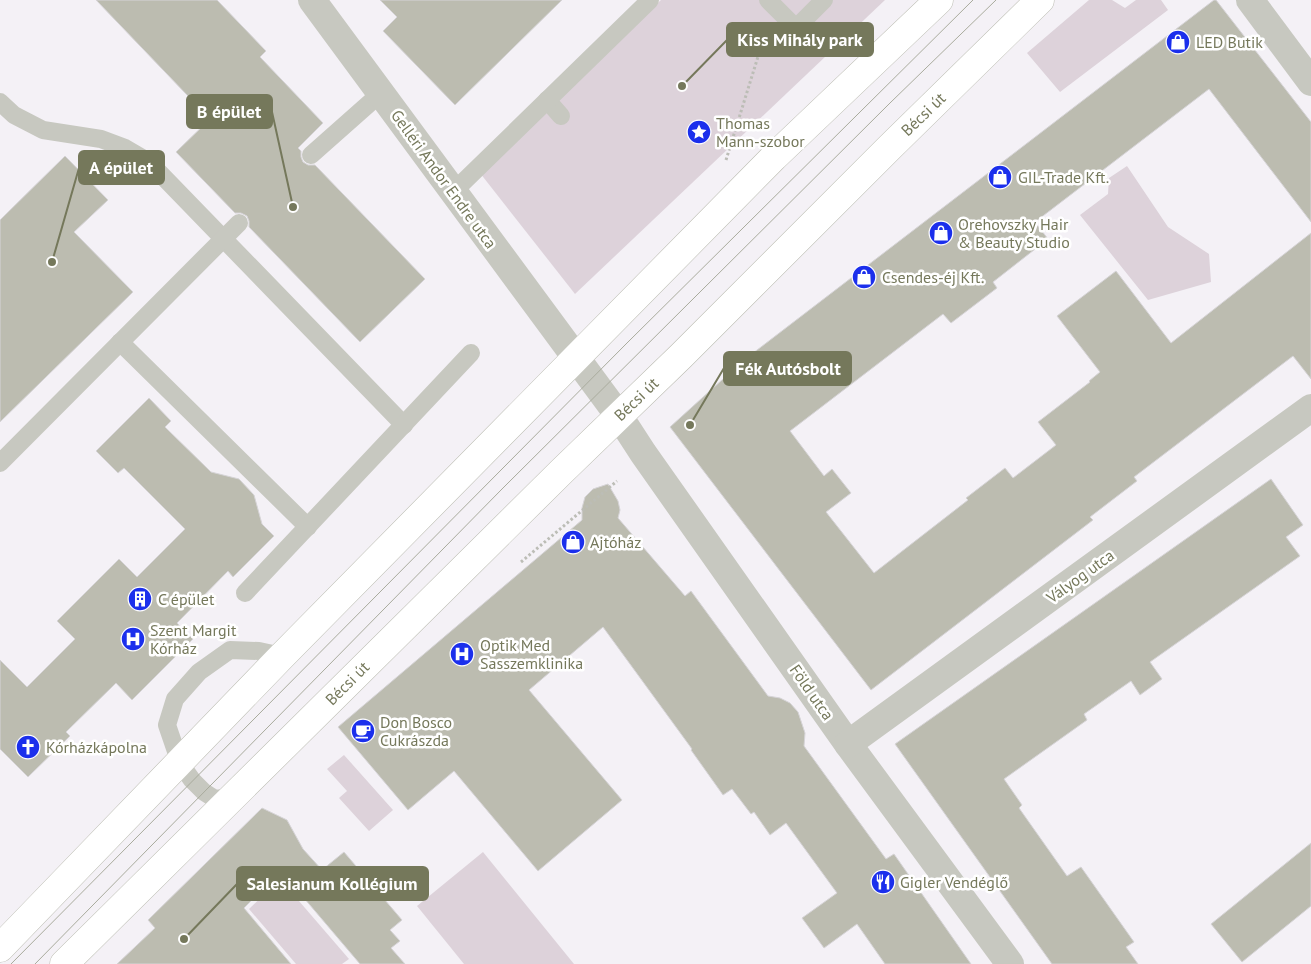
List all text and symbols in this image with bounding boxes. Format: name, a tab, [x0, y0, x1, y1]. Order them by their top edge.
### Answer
callout: Kiss Mihály park	[727, 23, 873, 56]
text: Kiss Mihály park	[737, 28, 863, 51]
shop icon: LED Butik	[1165, 29, 1191, 55]
place label: LED Butik	[1196, 32, 1263, 52]
street label: Bécsi út	[897, 88, 950, 140]
callout: B épület	[187, 95, 272, 128]
text: B épület	[197, 100, 262, 123]
street label: Gelléri Andor Endre utca	[387, 106, 501, 252]
place label: Thomas Mann-szobor	[716, 113, 805, 151]
place icon: Thomas Mann-szobor	[686, 119, 712, 145]
callout: A épület	[79, 151, 164, 184]
text: A épület	[89, 156, 154, 179]
shop icon: GIL-Trade Kft.	[987, 164, 1013, 190]
place label: GIL-Trade Kft.	[1018, 167, 1109, 187]
place label: Orehovszky Hair & Beauty Studio	[958, 214, 1070, 252]
shop icon: Orehovszky Hair & Beauty Studio	[928, 220, 954, 246]
shop icon: Csendes-éj Kft.	[851, 264, 877, 290]
place label: Csendes-éj Kft.	[882, 267, 984, 287]
callout: Fék Autósbolt	[724, 352, 851, 385]
text: Fék Autósbolt	[735, 357, 841, 380]
street label: Bécsi út	[610, 373, 663, 425]
shop icon: Ajtóház	[560, 529, 586, 555]
place label: Ajtóház	[590, 532, 641, 552]
street label: Vályog utca	[1041, 545, 1118, 608]
building icon: C épület	[127, 586, 153, 612]
place label: C épület	[158, 589, 215, 609]
place label: Szent Margit Kórház	[150, 620, 237, 658]
hospital icon: Szent Margit Kórház	[120, 626, 146, 652]
place label: Optik Med Sasszemklinika	[480, 635, 583, 673]
hospital icon: Optik Med Sasszemklinika	[449, 641, 475, 667]
street label: Bécsi út	[321, 656, 374, 709]
street label: Föld utca	[786, 660, 838, 724]
place label: Don Bosco Cukrászda	[380, 712, 452, 750]
cafe icon: Don Bosco Cukrászda	[350, 718, 376, 744]
church icon: Kórházkápolna	[15, 734, 41, 760]
place label: Kórházkápolna	[46, 737, 147, 757]
callout: Salesianum Kollégium	[237, 867, 428, 900]
restaurant icon: Gigler Vendéglő	[870, 869, 896, 895]
text: Salesianum Kollégium	[246, 872, 418, 895]
place label: Gigler Vendéglő	[900, 872, 1008, 892]

